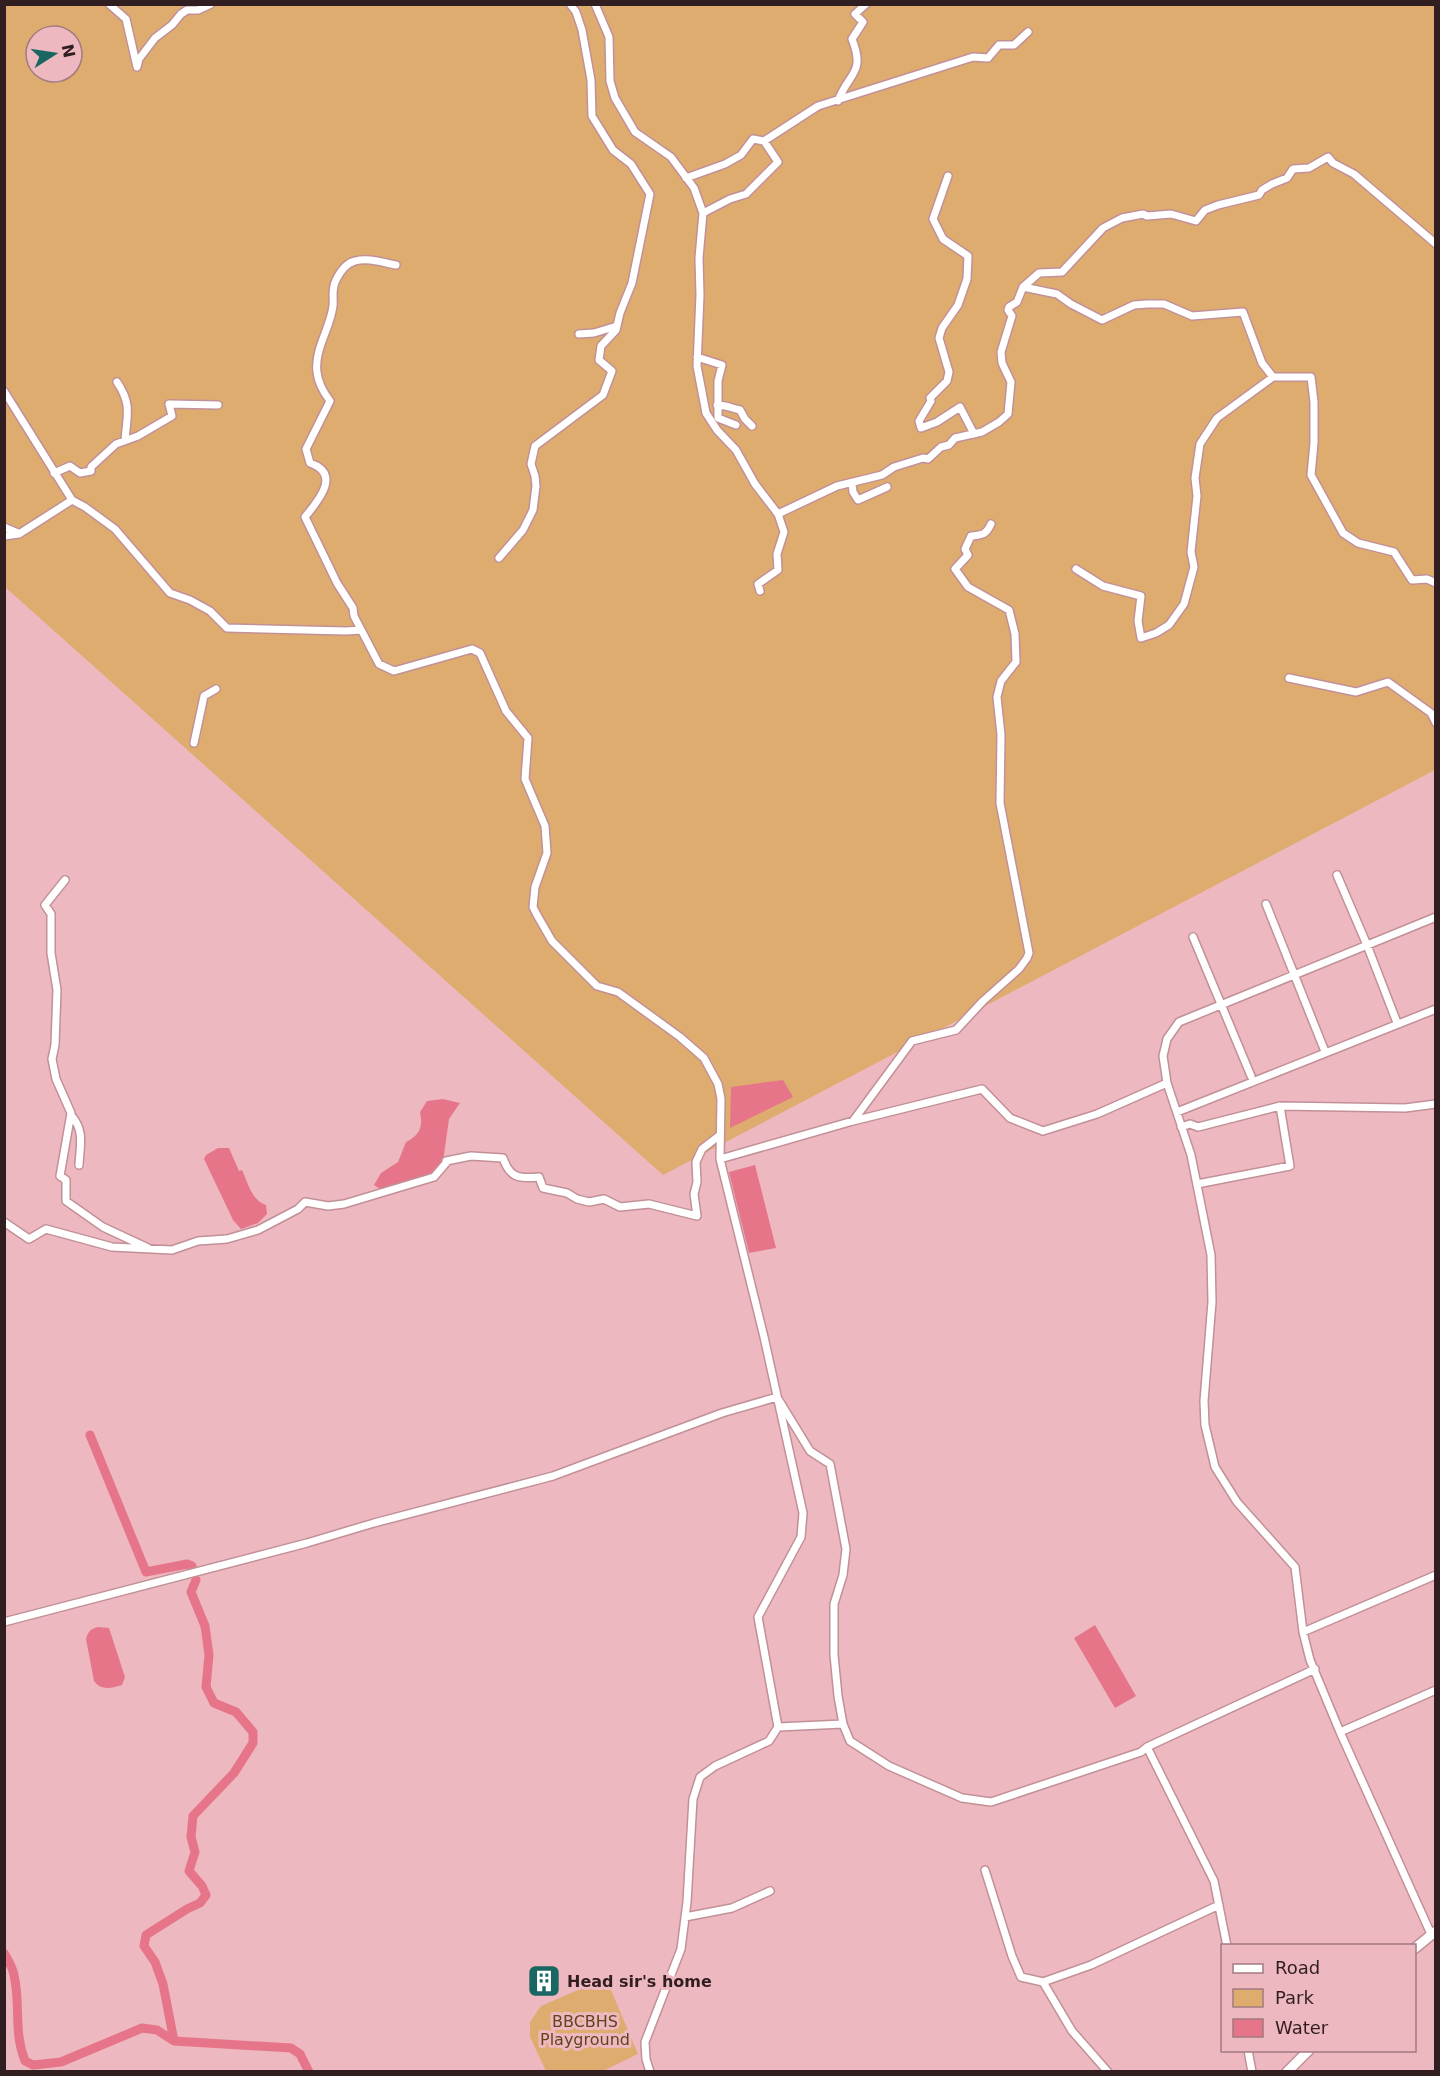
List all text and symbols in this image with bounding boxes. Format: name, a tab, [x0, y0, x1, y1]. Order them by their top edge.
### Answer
north arrow	[24, 24, 84, 84]
text: N	[57, 42, 79, 60]
legend	[1221, 1944, 1416, 2052]
text: Road	[1275, 1957, 1320, 1978]
building icon: Head sir's home	[526, 1963, 562, 1999]
place label: Head sir's home	[567, 1972, 712, 1991]
text: Park	[1275, 1987, 1314, 2008]
park label: BBCBHS Playground	[540, 2012, 630, 2049]
text: Water	[1275, 2017, 1329, 2038]

